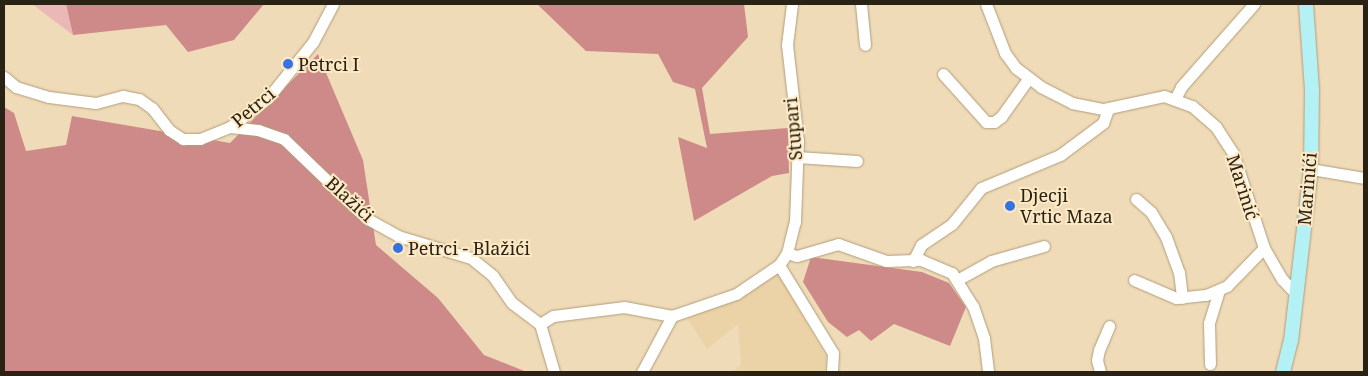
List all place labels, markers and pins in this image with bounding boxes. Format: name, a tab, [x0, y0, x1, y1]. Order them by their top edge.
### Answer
place label: Petrci I	[298, 53, 359, 75]
marker: Petrci I	[282, 58, 294, 70]
place label: Djecji Vrtic Maza	[1020, 185, 1113, 228]
marker: Djecji Vrtic Maza	[1004, 200, 1016, 212]
place label: Petrci - Blažići	[408, 237, 530, 259]
marker: Petrci - Blažići	[392, 242, 404, 254]

